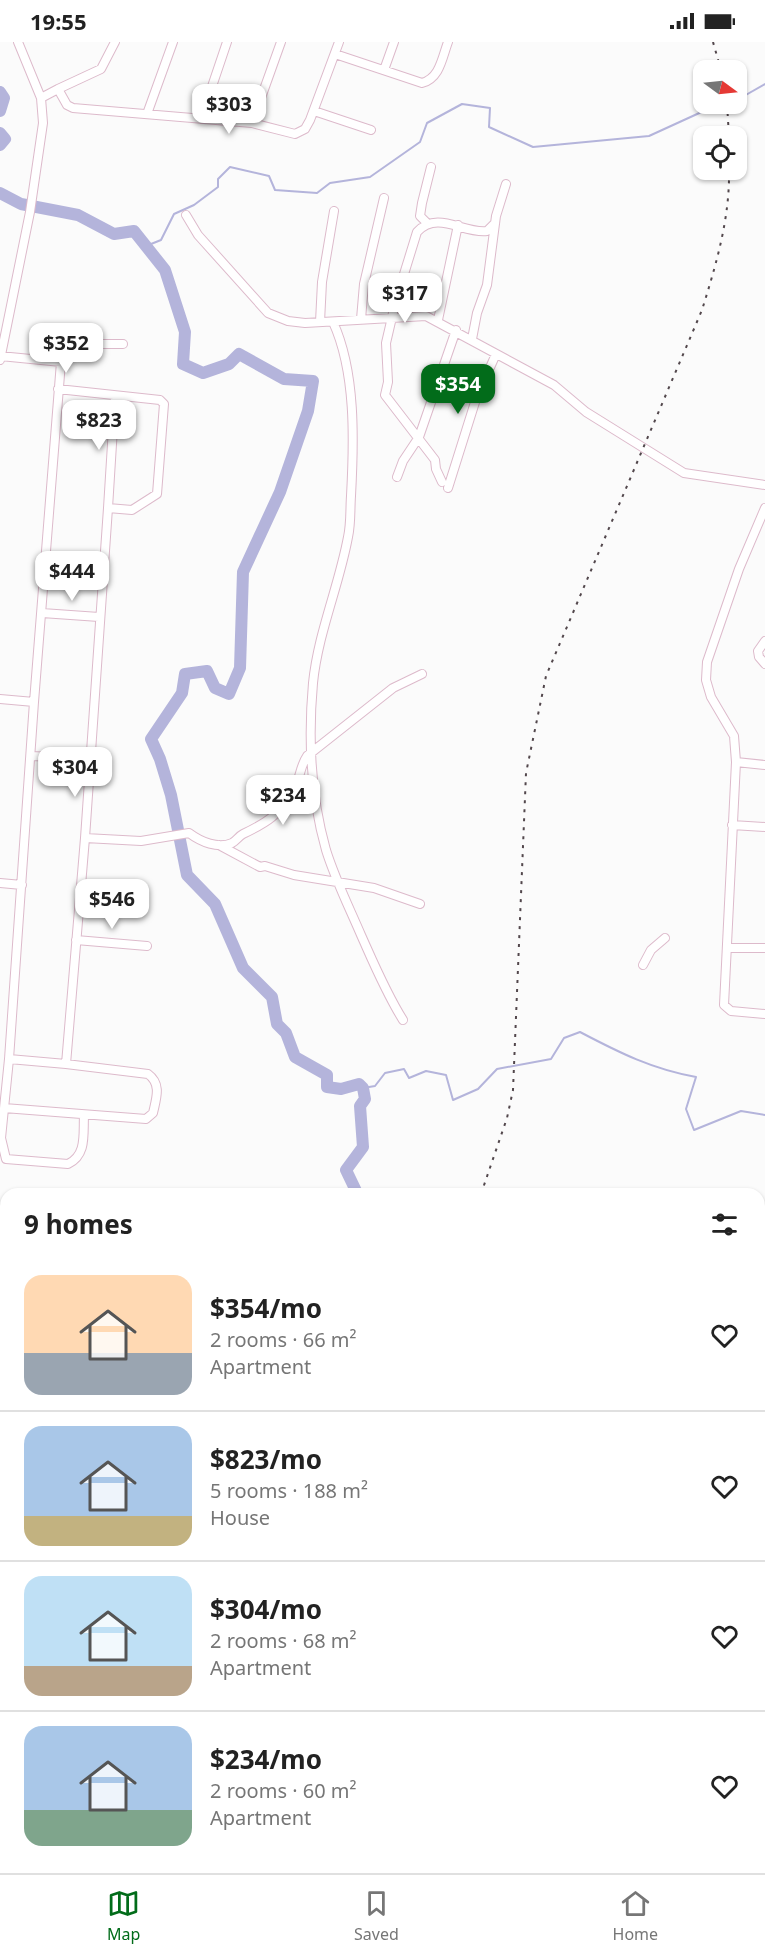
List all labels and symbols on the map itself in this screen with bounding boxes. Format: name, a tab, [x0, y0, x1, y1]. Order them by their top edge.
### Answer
north arrow	[693, 60, 747, 114]
pin: $303	[193, 84, 265, 135]
pin: $317	[369, 273, 441, 324]
pin: $352	[30, 323, 102, 374]
pin: $354	[422, 364, 494, 415]
pin: $823	[63, 400, 135, 451]
pin: $444	[36, 551, 108, 602]
pin: $304	[39, 747, 111, 798]
pin: $234	[247, 775, 319, 826]
pin: $546	[76, 879, 148, 930]

